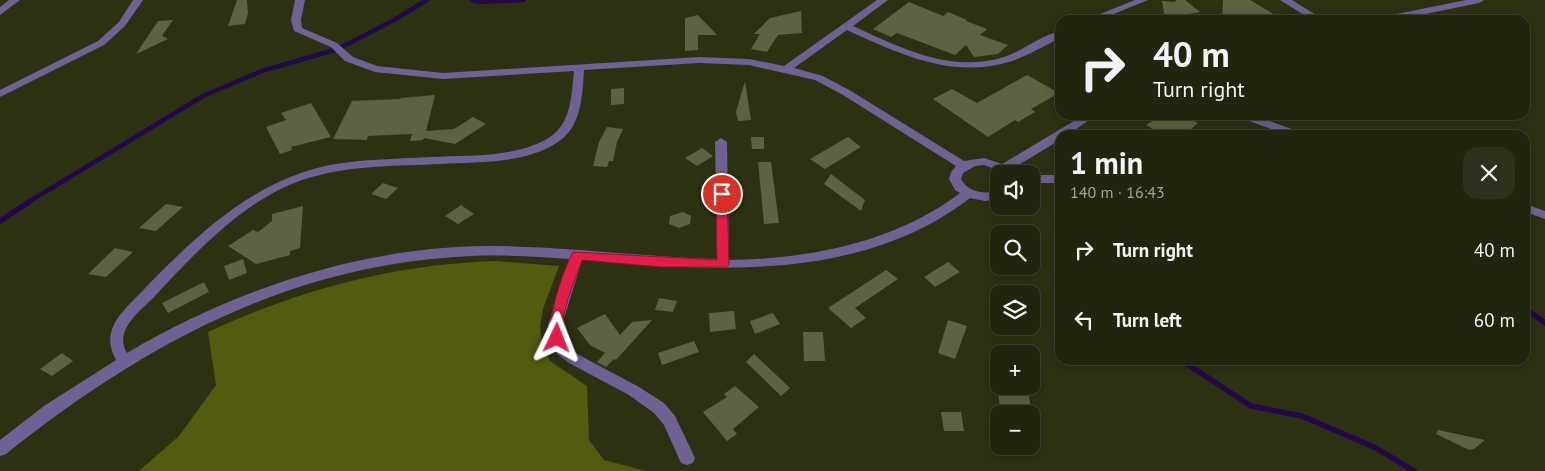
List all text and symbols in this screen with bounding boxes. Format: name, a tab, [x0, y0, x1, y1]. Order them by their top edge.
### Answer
text: 40 m	[1153, 31, 1230, 77]
icon: right	[1070, 35, 1135, 100]
text: Turn right	[1153, 75, 1245, 103]
text: 1 min	[1070, 143, 1143, 182]
button: close	[1463, 147, 1515, 199]
map controls	[990, 165, 1040, 455]
button: sound	[990, 165, 1040, 215]
pin	[701, 173, 743, 215]
icon: arrive	[708, 180, 736, 208]
text: 140 m · 16:43	[1070, 182, 1165, 202]
button: search	[990, 225, 1040, 275]
icon: right	[1070, 236, 1098, 264]
text: Turn right	[1113, 238, 1193, 262]
text: 40 m	[1474, 238, 1515, 262]
button: layers	[990, 285, 1040, 335]
icon: left	[1070, 306, 1098, 334]
text: Turn left	[1113, 308, 1182, 332]
text: 60 m	[1474, 308, 1515, 332]
position arrow	[530, 311, 582, 363]
button: +	[990, 345, 1040, 395]
button: −	[990, 405, 1040, 455]

